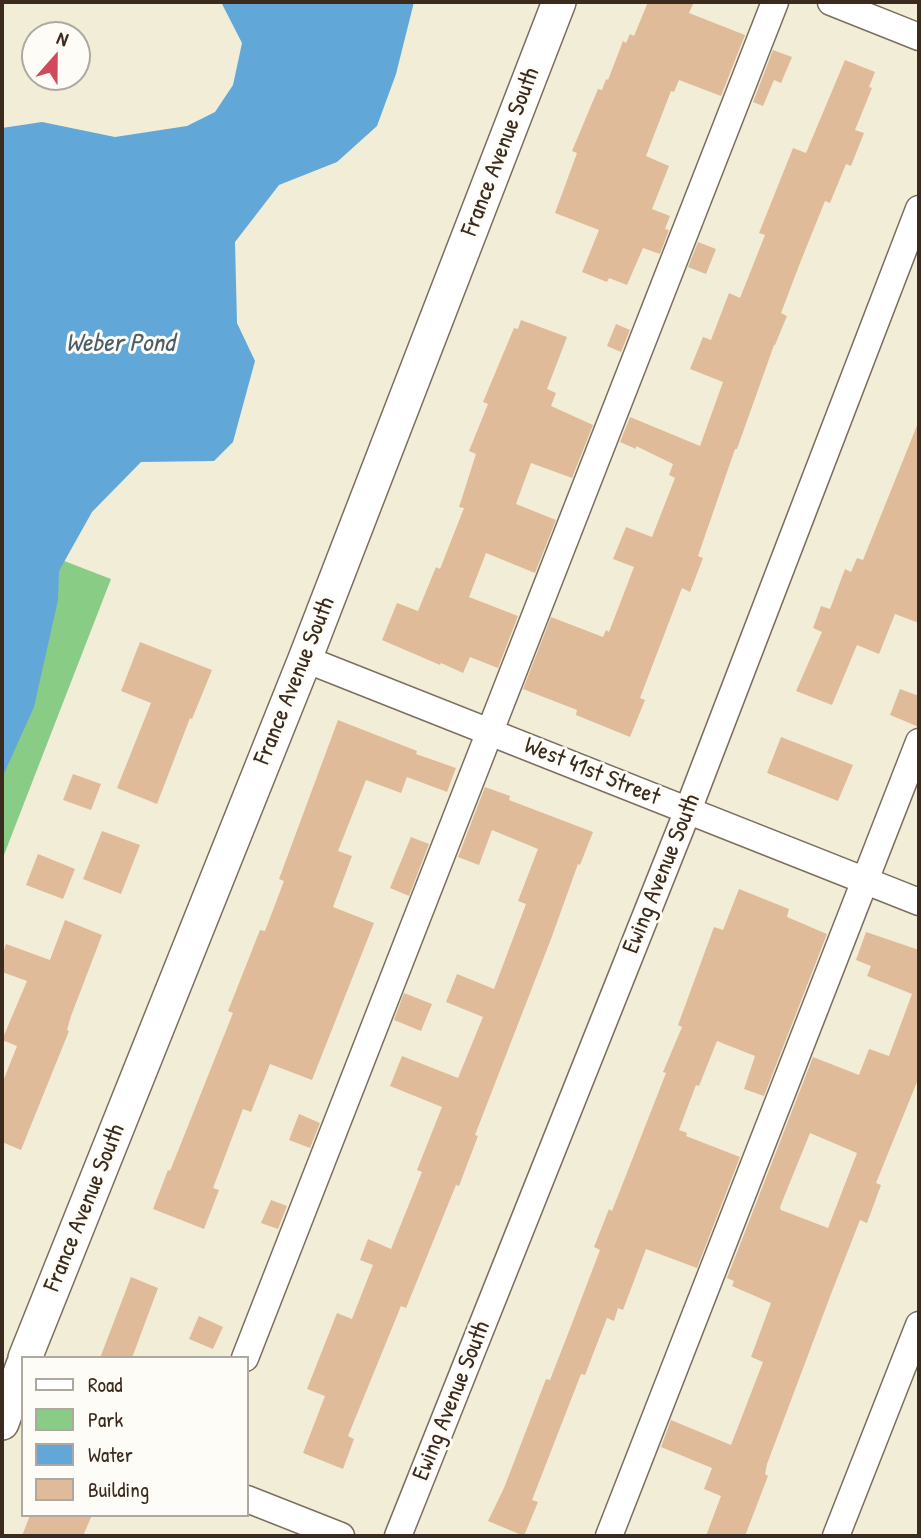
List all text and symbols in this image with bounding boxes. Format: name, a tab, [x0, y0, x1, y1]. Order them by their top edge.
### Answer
north arrow	[21, 21, 91, 91]
text: N	[53, 24, 72, 52]
street label: France Avenue South	[456, 64, 546, 240]
water label: Weber Pond	[66, 328, 174, 360]
street label: France Avenue South	[248, 593, 342, 769]
street label: West 41st Street	[520, 732, 664, 812]
street label: Ewing Avenue South	[617, 790, 707, 958]
street label: France Avenue South	[38, 1120, 132, 1296]
street label: Ewing Avenue South	[407, 1317, 497, 1485]
legend	[21, 1356, 248, 1517]
text: Road	[88, 1370, 122, 1399]
text: Park	[88, 1405, 123, 1434]
text: Water	[88, 1440, 133, 1469]
text: Building	[88, 1475, 149, 1504]

